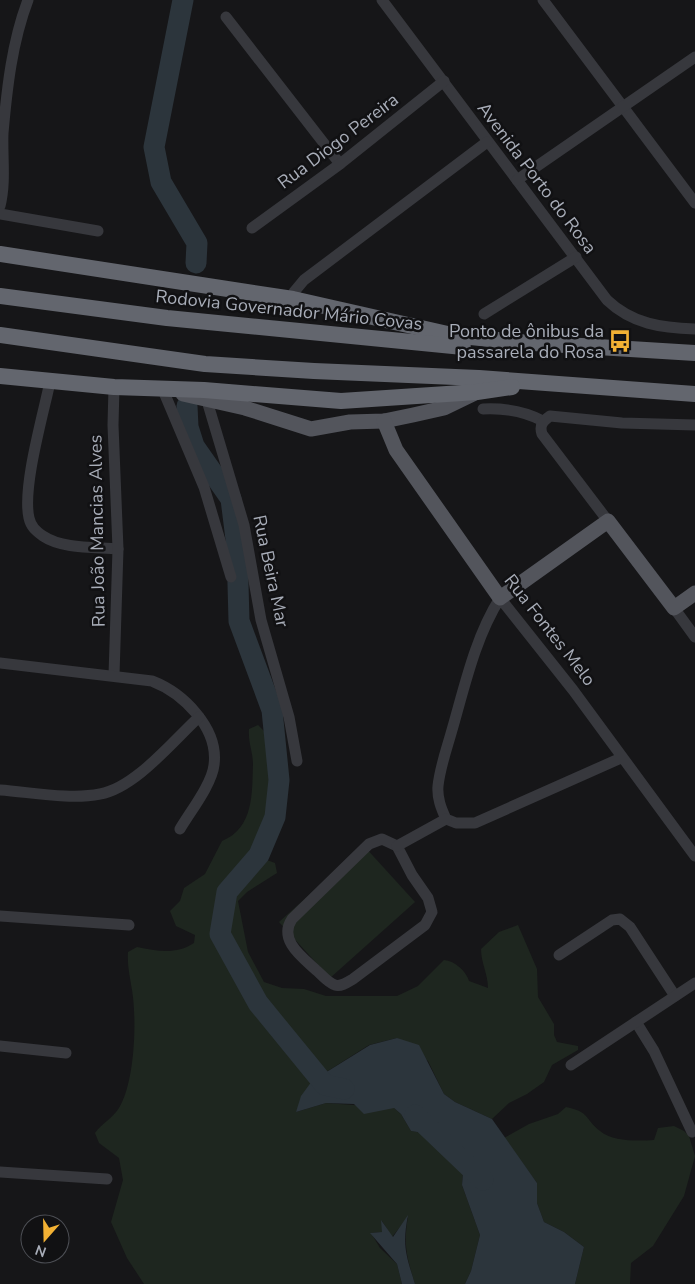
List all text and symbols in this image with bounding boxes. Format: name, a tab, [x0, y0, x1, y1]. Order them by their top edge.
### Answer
street label: Rua Diogo Pereira	[273, 88, 403, 194]
street label: Avenida Porto do Rosa	[472, 97, 602, 259]
street label: Rodovia Governador Mário Covas	[154, 284, 424, 336]
place label: Ponto de ônibus da passarela do Rosa	[449, 319, 604, 364]
bus stop icon: Ponto de ônibus da passarela do Rosa	[607, 328, 633, 354]
street label: Rua João Mancias Alves	[83, 435, 111, 627]
street label: Rua Beira Mar	[247, 513, 295, 630]
street label: Rua Fontes Melo	[499, 569, 601, 691]
north arrow	[20, 1214, 70, 1264]
text: N	[33, 1240, 49, 1261]

